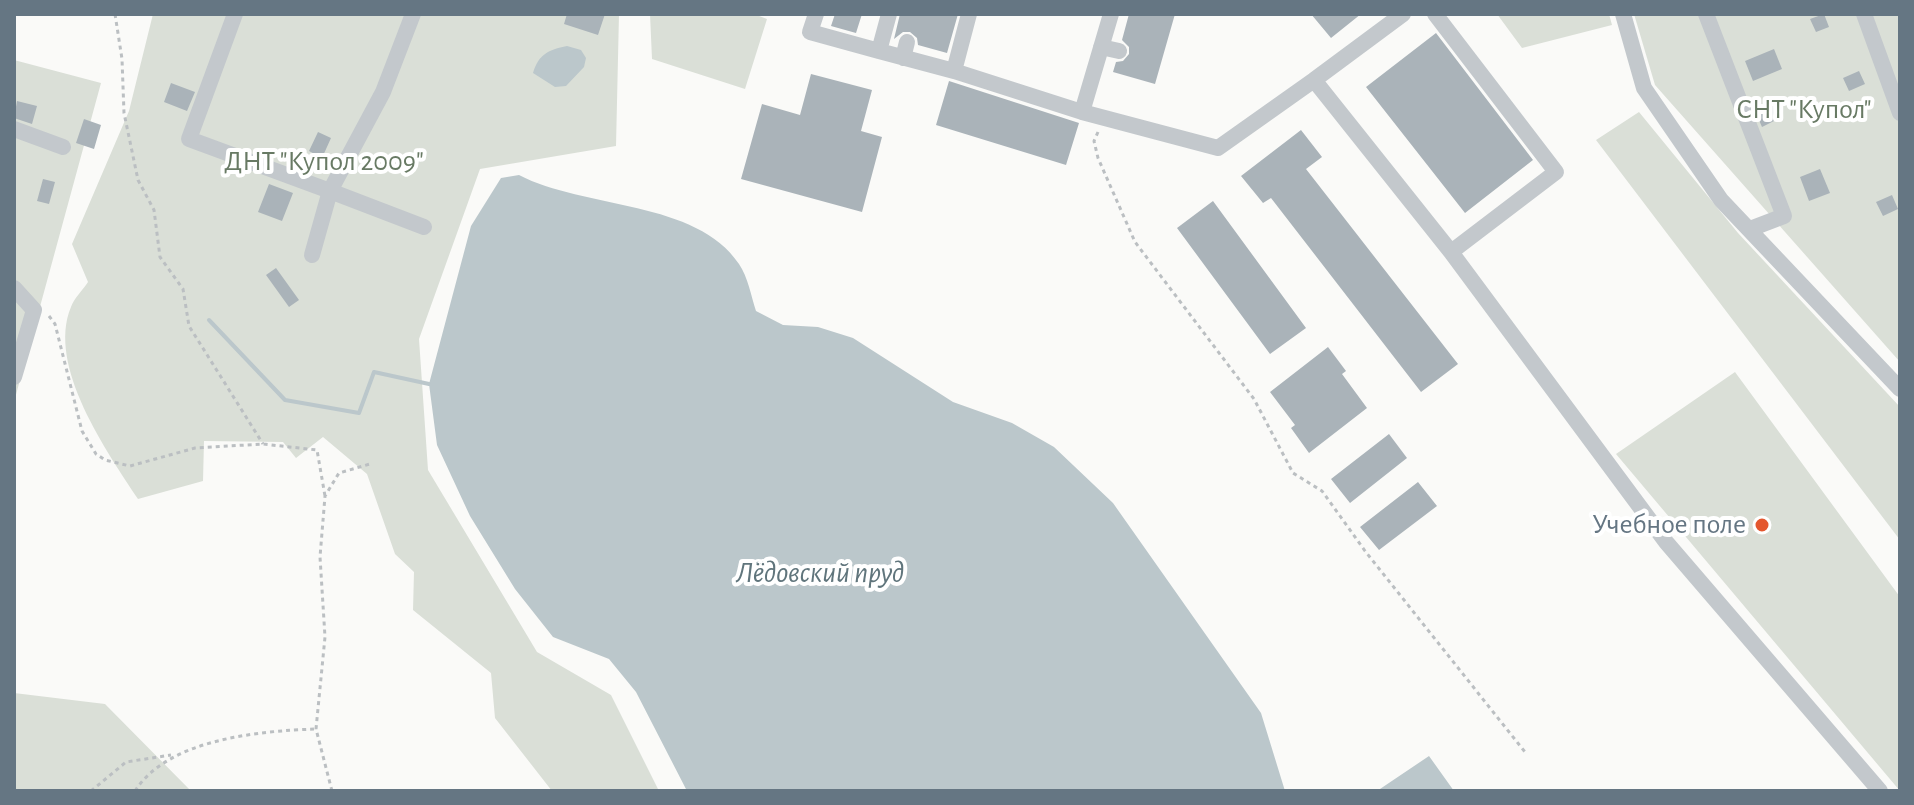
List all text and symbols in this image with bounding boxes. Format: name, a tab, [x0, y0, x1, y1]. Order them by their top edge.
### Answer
park label: СНТ "Купол"	[1736, 93, 1872, 127]
park label: ДНТ "Купол 2009"	[224, 145, 424, 179]
place label: Учебное поле	[1592, 508, 1746, 542]
marker: Учебное поле	[1753, 516, 1771, 534]
water label: Лёдовский пруд	[736, 555, 904, 591]

